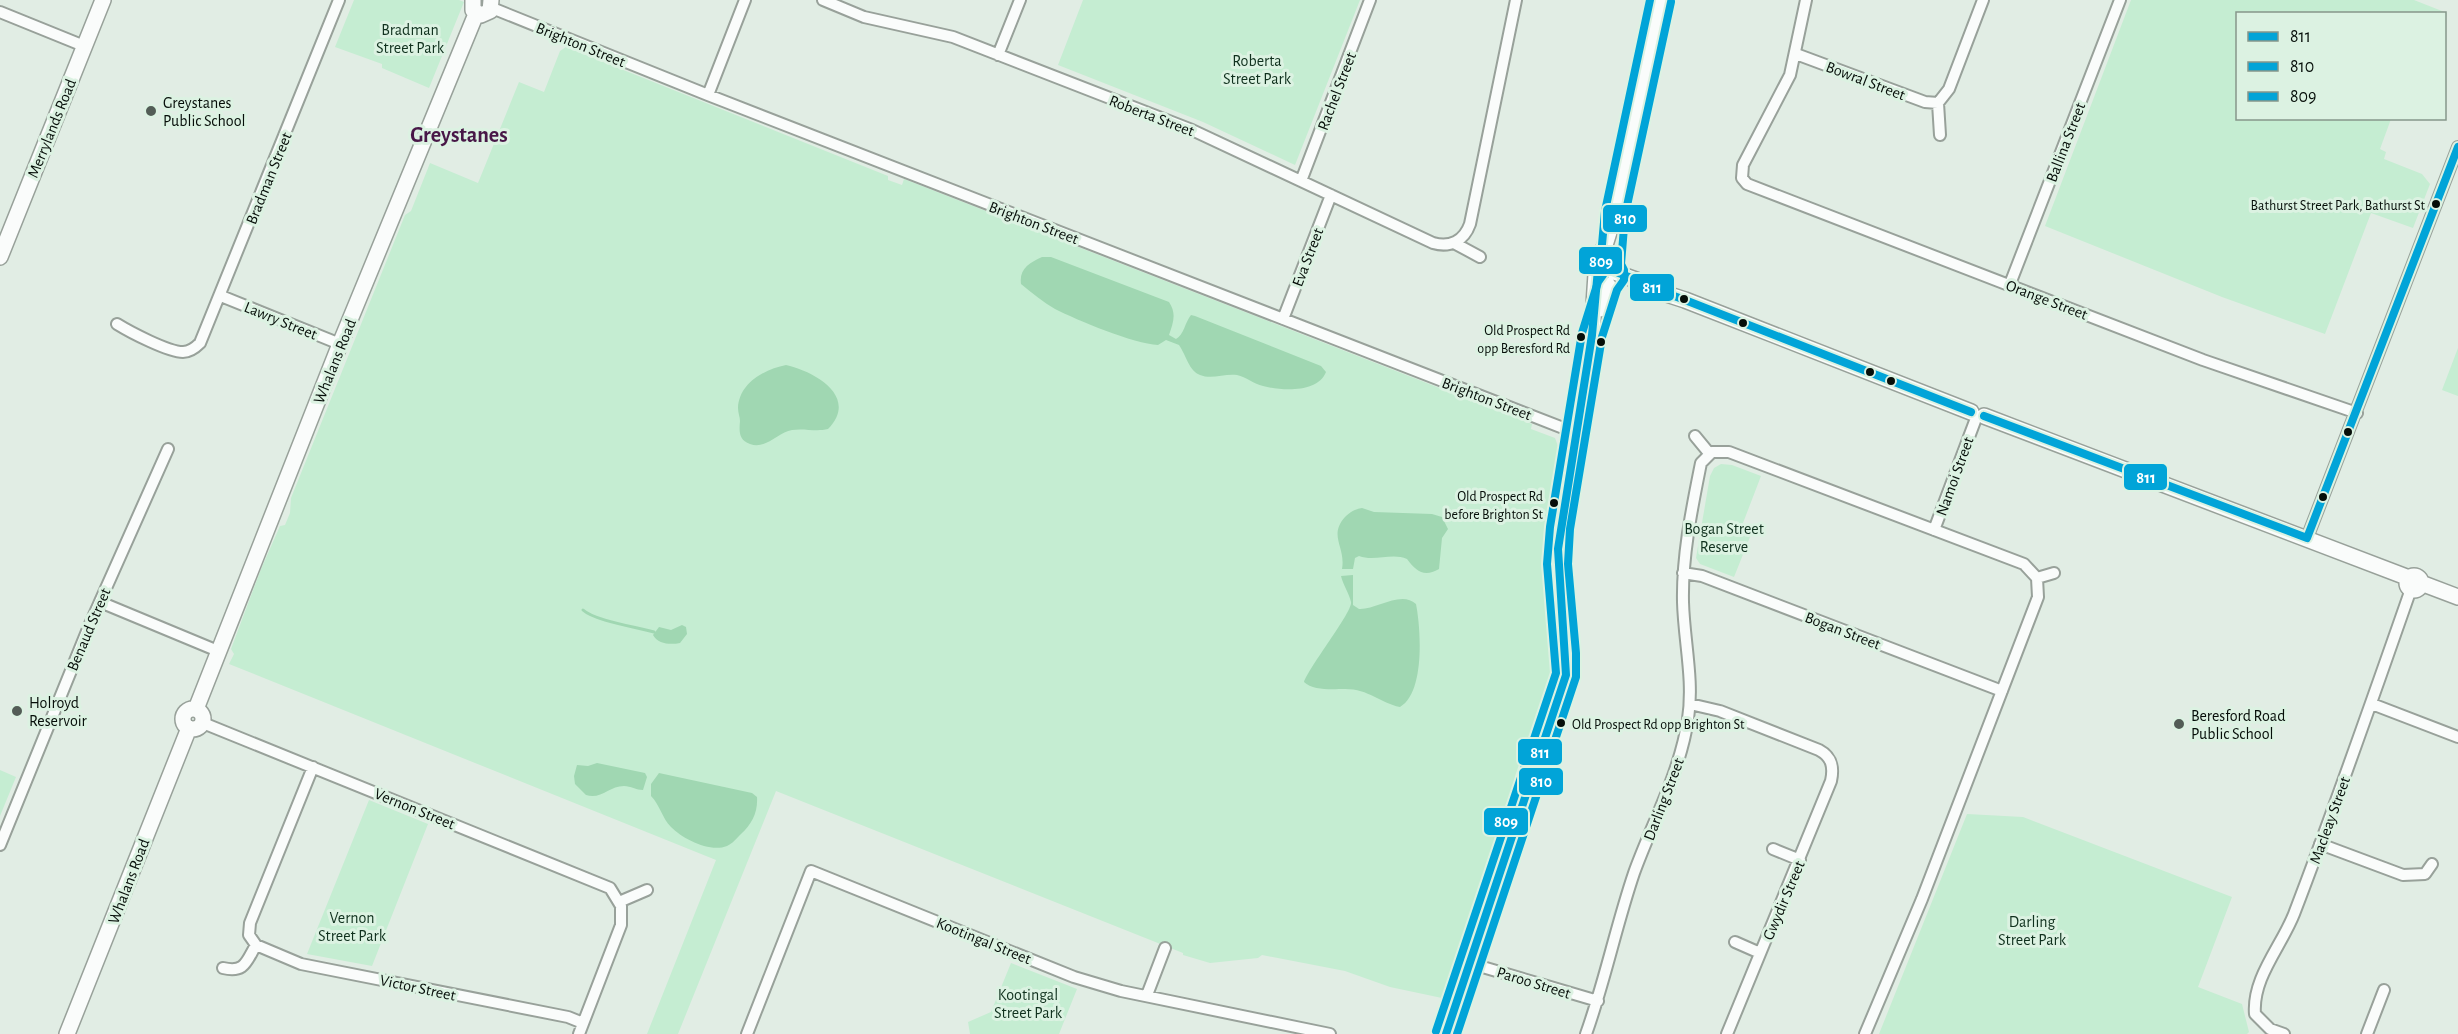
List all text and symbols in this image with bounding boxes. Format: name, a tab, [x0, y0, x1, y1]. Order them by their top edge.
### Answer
legend	[2236, 12, 2446, 120]
street label: Brighton Street	[534, 20, 628, 70]
park label: Bradman Street Park	[376, 22, 445, 56]
text: 811	[2290, 28, 2311, 46]
street label: Rachel Street	[1315, 50, 1359, 133]
park label: Roberta Street Park	[1223, 53, 1292, 87]
text: 810	[2290, 58, 2314, 76]
street label: Bowral Street	[1824, 59, 1907, 103]
street label: Merrylands Road	[25, 77, 80, 180]
text: 809	[2290, 88, 2317, 106]
street label: Roberta Street	[1107, 92, 1196, 139]
place label: Greystanes Public School	[163, 95, 245, 129]
street label: Ballina Street	[2043, 100, 2088, 184]
marker: Greystanes Public School	[144, 104, 158, 118]
district label: Greystanes	[410, 124, 508, 147]
street label: Bradman Street	[243, 130, 295, 227]
street label: Brighton Street	[987, 198, 1081, 247]
marker: Bathurst Street Park, Bathurst St	[2430, 198, 2442, 210]
place label: Bathurst Street Park, Bathurst St	[2251, 199, 2426, 213]
line badge: 810	[1602, 204, 1648, 233]
text: 810	[1614, 211, 1636, 227]
street label: Eva Street	[1289, 226, 1326, 289]
line badge: 809	[1578, 246, 1623, 275]
text: 809	[1589, 254, 1613, 270]
line badge: 811	[1629, 273, 1675, 302]
street label: Orange Street	[2004, 277, 2090, 323]
text: 811	[1642, 280, 1662, 296]
unlabelled marker	[1678, 293, 1690, 305]
street label: Lawry Street	[241, 299, 319, 344]
street label: Whalans Road	[311, 317, 359, 406]
unlabelled marker	[1737, 317, 1749, 329]
place label: Old Prospect Rd opp Beresford Rd	[1477, 324, 1570, 356]
marker: Old Prospect Rd opp Beresford Rd	[1575, 331, 1587, 343]
unlabelled marker	[1595, 336, 1607, 348]
unlabelled marker	[1864, 366, 1876, 378]
street label: Brighton Street	[1440, 374, 1534, 423]
unlabelled marker	[1885, 375, 1897, 387]
unlabelled marker	[2342, 426, 2354, 438]
street label: Namoi Street	[1933, 435, 1977, 518]
line badge: 811	[2123, 463, 2168, 491]
text: 811	[2136, 470, 2156, 486]
place label: Old Prospect Rd before Brighton St	[1444, 490, 1544, 522]
unlabelled marker	[2317, 491, 2329, 503]
marker: Old Prospect Rd before Brighton St	[1548, 497, 1560, 509]
park label: Bogan Street Reserve	[1684, 521, 1764, 555]
street label: Benaud Street	[64, 586, 114, 673]
street label: Bogan Street	[1803, 609, 1883, 653]
place label: Holroyd Reservoir	[29, 695, 88, 729]
marker: Holroyd Reservoir	[10, 704, 24, 718]
place label: Beresford Road Public School	[2191, 708, 2285, 742]
marker: Old Prospect Rd opp Brighton St	[1555, 717, 1567, 729]
marker: Beresford Road Public School	[2172, 717, 2186, 731]
place label: Old Prospect Rd opp Brighton St	[1572, 718, 1745, 732]
line badge: 811	[1517, 738, 1563, 766]
text: 811	[1530, 745, 1550, 761]
street label: Darling Street	[1641, 756, 1687, 843]
line badge: 810	[1518, 767, 1564, 796]
text: 810	[1530, 774, 1552, 790]
street label: Macleay Street	[2307, 775, 2354, 866]
street label: Vernon Street	[372, 786, 457, 832]
line badge: 809	[1483, 807, 1529, 836]
text: 809	[1494, 814, 1518, 830]
street label: Whalans Road	[105, 837, 152, 926]
street label: Gwydir Street	[1760, 858, 1809, 943]
park label: Vernon Street Park	[318, 910, 387, 944]
park label: Darling Street Park	[1998, 914, 2067, 948]
street label: Kootingal Street	[934, 915, 1033, 967]
street label: Paroo Street	[1495, 964, 1573, 1002]
street label: Victor Street	[378, 972, 457, 1004]
park label: Kootingal Street Park	[994, 987, 1063, 1021]

